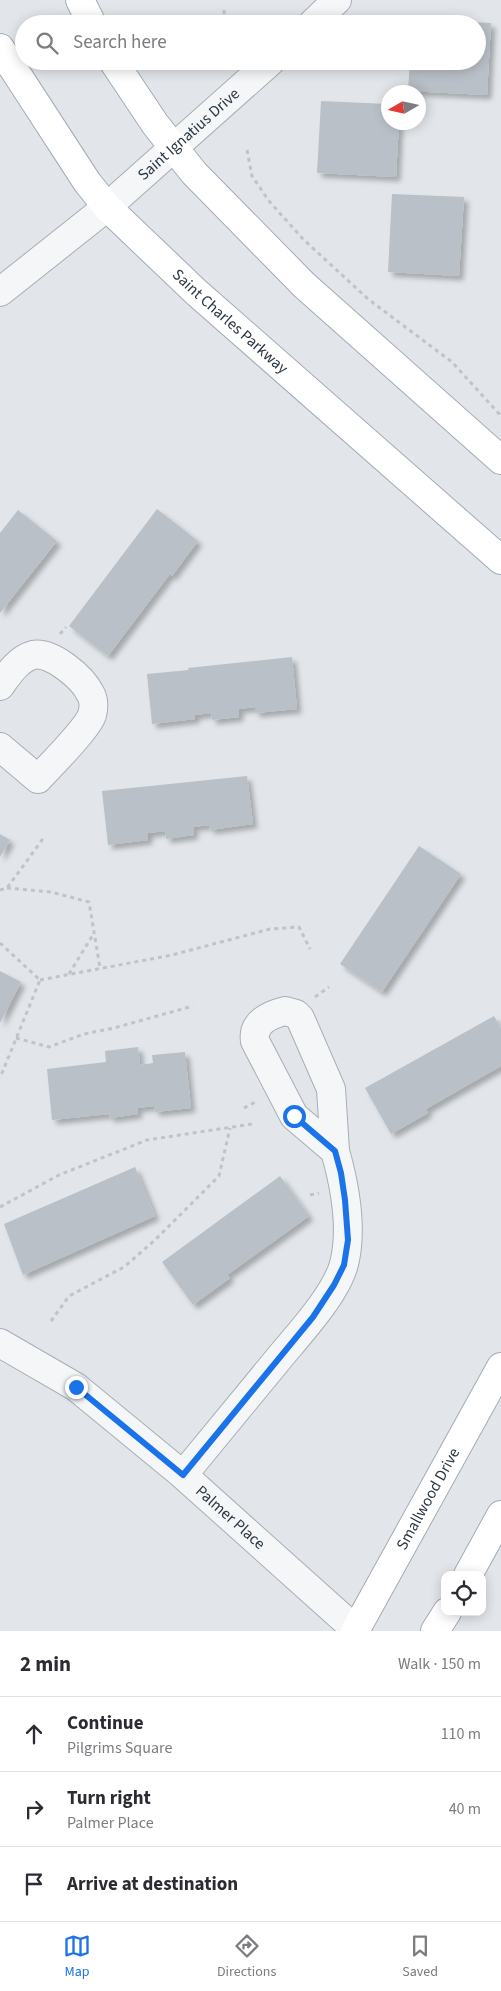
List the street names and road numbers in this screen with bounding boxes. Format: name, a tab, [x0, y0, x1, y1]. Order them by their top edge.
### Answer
street label: Saint Ignatius Drive	[133, 83, 244, 186]
street label: Saint Charles Parkway	[167, 264, 293, 379]
street label: Smallwood Drive	[391, 1444, 465, 1554]
street label: Palmer Place	[191, 1480, 270, 1555]

